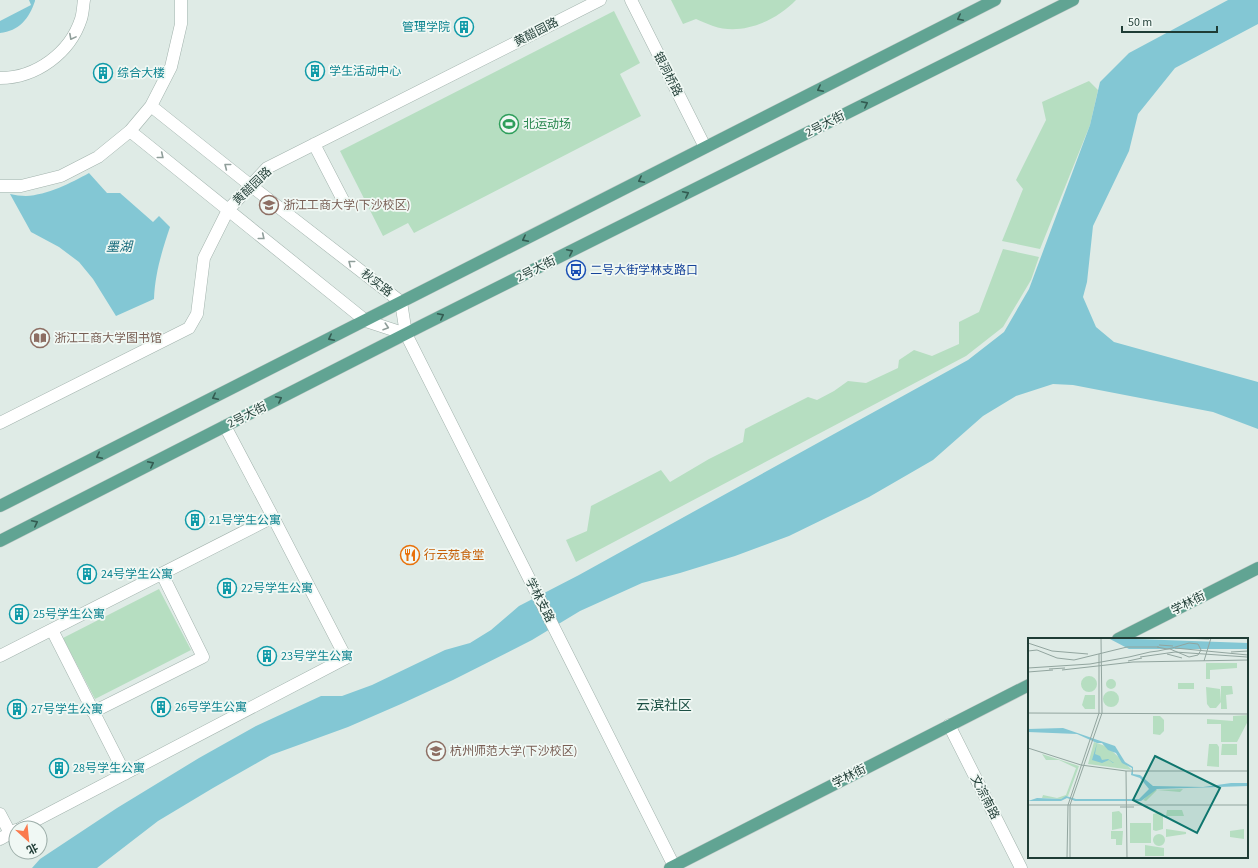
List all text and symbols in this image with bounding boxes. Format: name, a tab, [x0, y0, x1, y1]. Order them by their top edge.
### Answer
scale bar	[1122, 8, 1217, 34]
one-way arrow	[957, 13, 965, 20]
street label: 黄醋园路	[511, 14, 561, 51]
text: 50 m	[1128, 14, 1152, 31]
building icon: 管理学院	[453, 16, 475, 38]
place label: 管理学院	[402, 19, 450, 36]
one-way arrow	[69, 32, 77, 40]
street label: 银洞桥路	[649, 49, 686, 99]
building icon: 学生活动中心	[304, 60, 326, 82]
building icon: 综合大楼	[92, 62, 114, 84]
place label: 学生活动中心	[329, 63, 401, 80]
place label: 综合大楼	[117, 65, 165, 82]
one-way arrow	[816, 84, 824, 92]
one-way arrow	[860, 101, 868, 109]
street label: 2号大街	[803, 107, 848, 142]
sports icon: 北运动场	[498, 113, 520, 135]
place label: 北运动场	[523, 116, 571, 133]
one-way arrow	[156, 151, 163, 158]
one-way arrow	[224, 164, 231, 171]
street label: 黄醋园路	[229, 164, 276, 209]
one-way arrow	[638, 175, 645, 183]
one-way arrow	[682, 191, 689, 199]
school or university icon: 浙江工商大学(下沙校区)	[258, 194, 280, 216]
place label: 浙江工商大学(下沙校区)	[283, 197, 410, 214]
one-way arrow	[257, 232, 264, 239]
one-way arrow	[522, 234, 530, 241]
water label: 墨湖	[106, 238, 134, 256]
one-way arrow	[565, 249, 573, 257]
street label: 2号大街	[514, 252, 559, 287]
bus stop icon: 二号大街学林支路口	[565, 259, 587, 281]
one-way arrow	[349, 261, 356, 268]
place label: 二号大街学林支路口	[590, 262, 698, 279]
street label: 秋实路	[357, 266, 396, 301]
one-way arrow	[437, 313, 444, 321]
one-way arrow	[382, 322, 389, 331]
library icon: 浙江工商大学图书馆	[29, 327, 51, 349]
place label: 浙江工商大学图书馆	[54, 330, 162, 347]
one-way arrow	[328, 334, 335, 341]
one-way arrow	[212, 392, 220, 400]
one-way arrow	[275, 396, 282, 403]
street label: 2号大街	[225, 398, 270, 433]
one-way arrow	[96, 451, 104, 459]
one-way arrow	[146, 461, 154, 469]
building icon: 21号学生公寓	[184, 509, 206, 531]
place label: 21号学生公寓	[209, 512, 281, 529]
one-way arrow	[31, 520, 38, 528]
restaurant icon: 行云苑食堂	[399, 544, 421, 566]
place label: 行云苑食堂	[424, 547, 484, 564]
building icon: 24号学生公寓	[76, 563, 98, 585]
place label: 24号学生公寓	[101, 566, 173, 583]
street label: 学林支路	[521, 575, 558, 625]
building icon: 22号学生公寓	[216, 577, 238, 599]
place label: 22号学生公寓	[241, 580, 313, 597]
street label: 学林街	[1168, 588, 1208, 619]
building icon: 25号学生公寓	[8, 603, 30, 625]
place label: 25号学生公寓	[33, 606, 105, 623]
inset map	[1028, 638, 1248, 858]
building icon: 23号学生公寓	[256, 645, 278, 667]
place label: 23号学生公寓	[281, 648, 353, 665]
building icon: 26号学生公寓	[150, 696, 172, 718]
district label: 云滨社区	[636, 696, 692, 716]
building icon: 27号学生公寓	[6, 698, 28, 720]
place label: 26号学生公寓	[175, 699, 247, 716]
place label: 27号学生公寓	[31, 701, 103, 718]
school or university icon: 杭州师范大学(下沙校区)	[425, 740, 447, 762]
place label: 杭州师范大学(下沙校区)	[450, 743, 577, 760]
building icon: 28号学生公寓	[48, 757, 70, 779]
place label: 28号学生公寓	[73, 760, 145, 777]
street label: 学林街	[829, 761, 869, 792]
street label: 文淙南路	[966, 772, 1003, 822]
north arrow	[8, 820, 48, 860]
text: 北	[24, 839, 41, 858]

